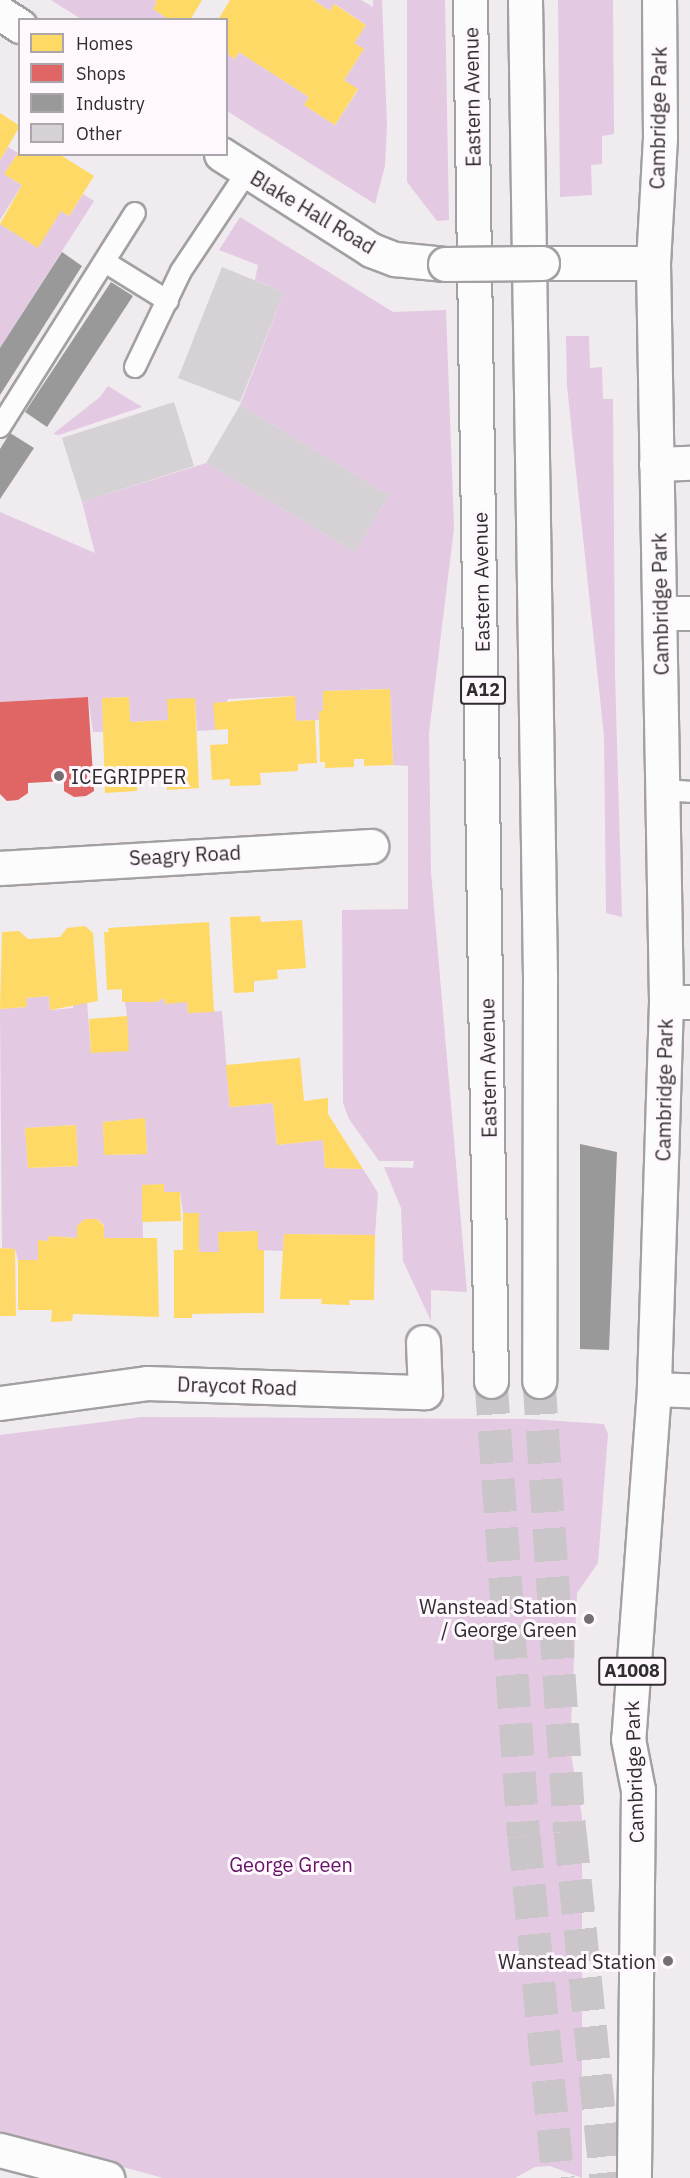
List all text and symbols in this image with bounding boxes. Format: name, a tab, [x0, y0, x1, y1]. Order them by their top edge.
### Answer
legend	[18, 18, 228, 156]
street label: Eastern Avenue	[459, 27, 485, 167]
text: Homes	[76, 32, 133, 55]
street label: Cambridge Park	[645, 46, 671, 190]
text: Shops	[76, 62, 126, 85]
text: Industry	[76, 92, 145, 115]
text: Other	[76, 122, 122, 145]
street label: Blake Hall Road	[246, 165, 380, 259]
street label: Eastern Avenue	[468, 512, 494, 652]
street label: Cambridge Park	[647, 532, 673, 676]
road number: A12	[459, 675, 507, 705]
place label: ICEGRIPPER	[71, 764, 186, 788]
marker: ICEGRIPPER	[52, 769, 66, 783]
street label: Seagry Road	[128, 840, 242, 870]
street label: Eastern Avenue	[475, 998, 501, 1138]
street label: Cambridge Park	[651, 1018, 677, 1162]
street label: Draycot Road	[177, 1372, 297, 1400]
place label: Wanstead Station / George Green	[419, 1595, 577, 1642]
marker: Wanstead Station / George Green	[582, 1612, 596, 1626]
road number: A1008	[598, 1656, 666, 1686]
street label: Cambridge Park	[620, 1700, 648, 1844]
park label: George Green	[229, 1852, 353, 1876]
place label: Wanstead Station	[498, 1949, 656, 1973]
marker: Wanstead Station	[661, 1954, 675, 1968]

